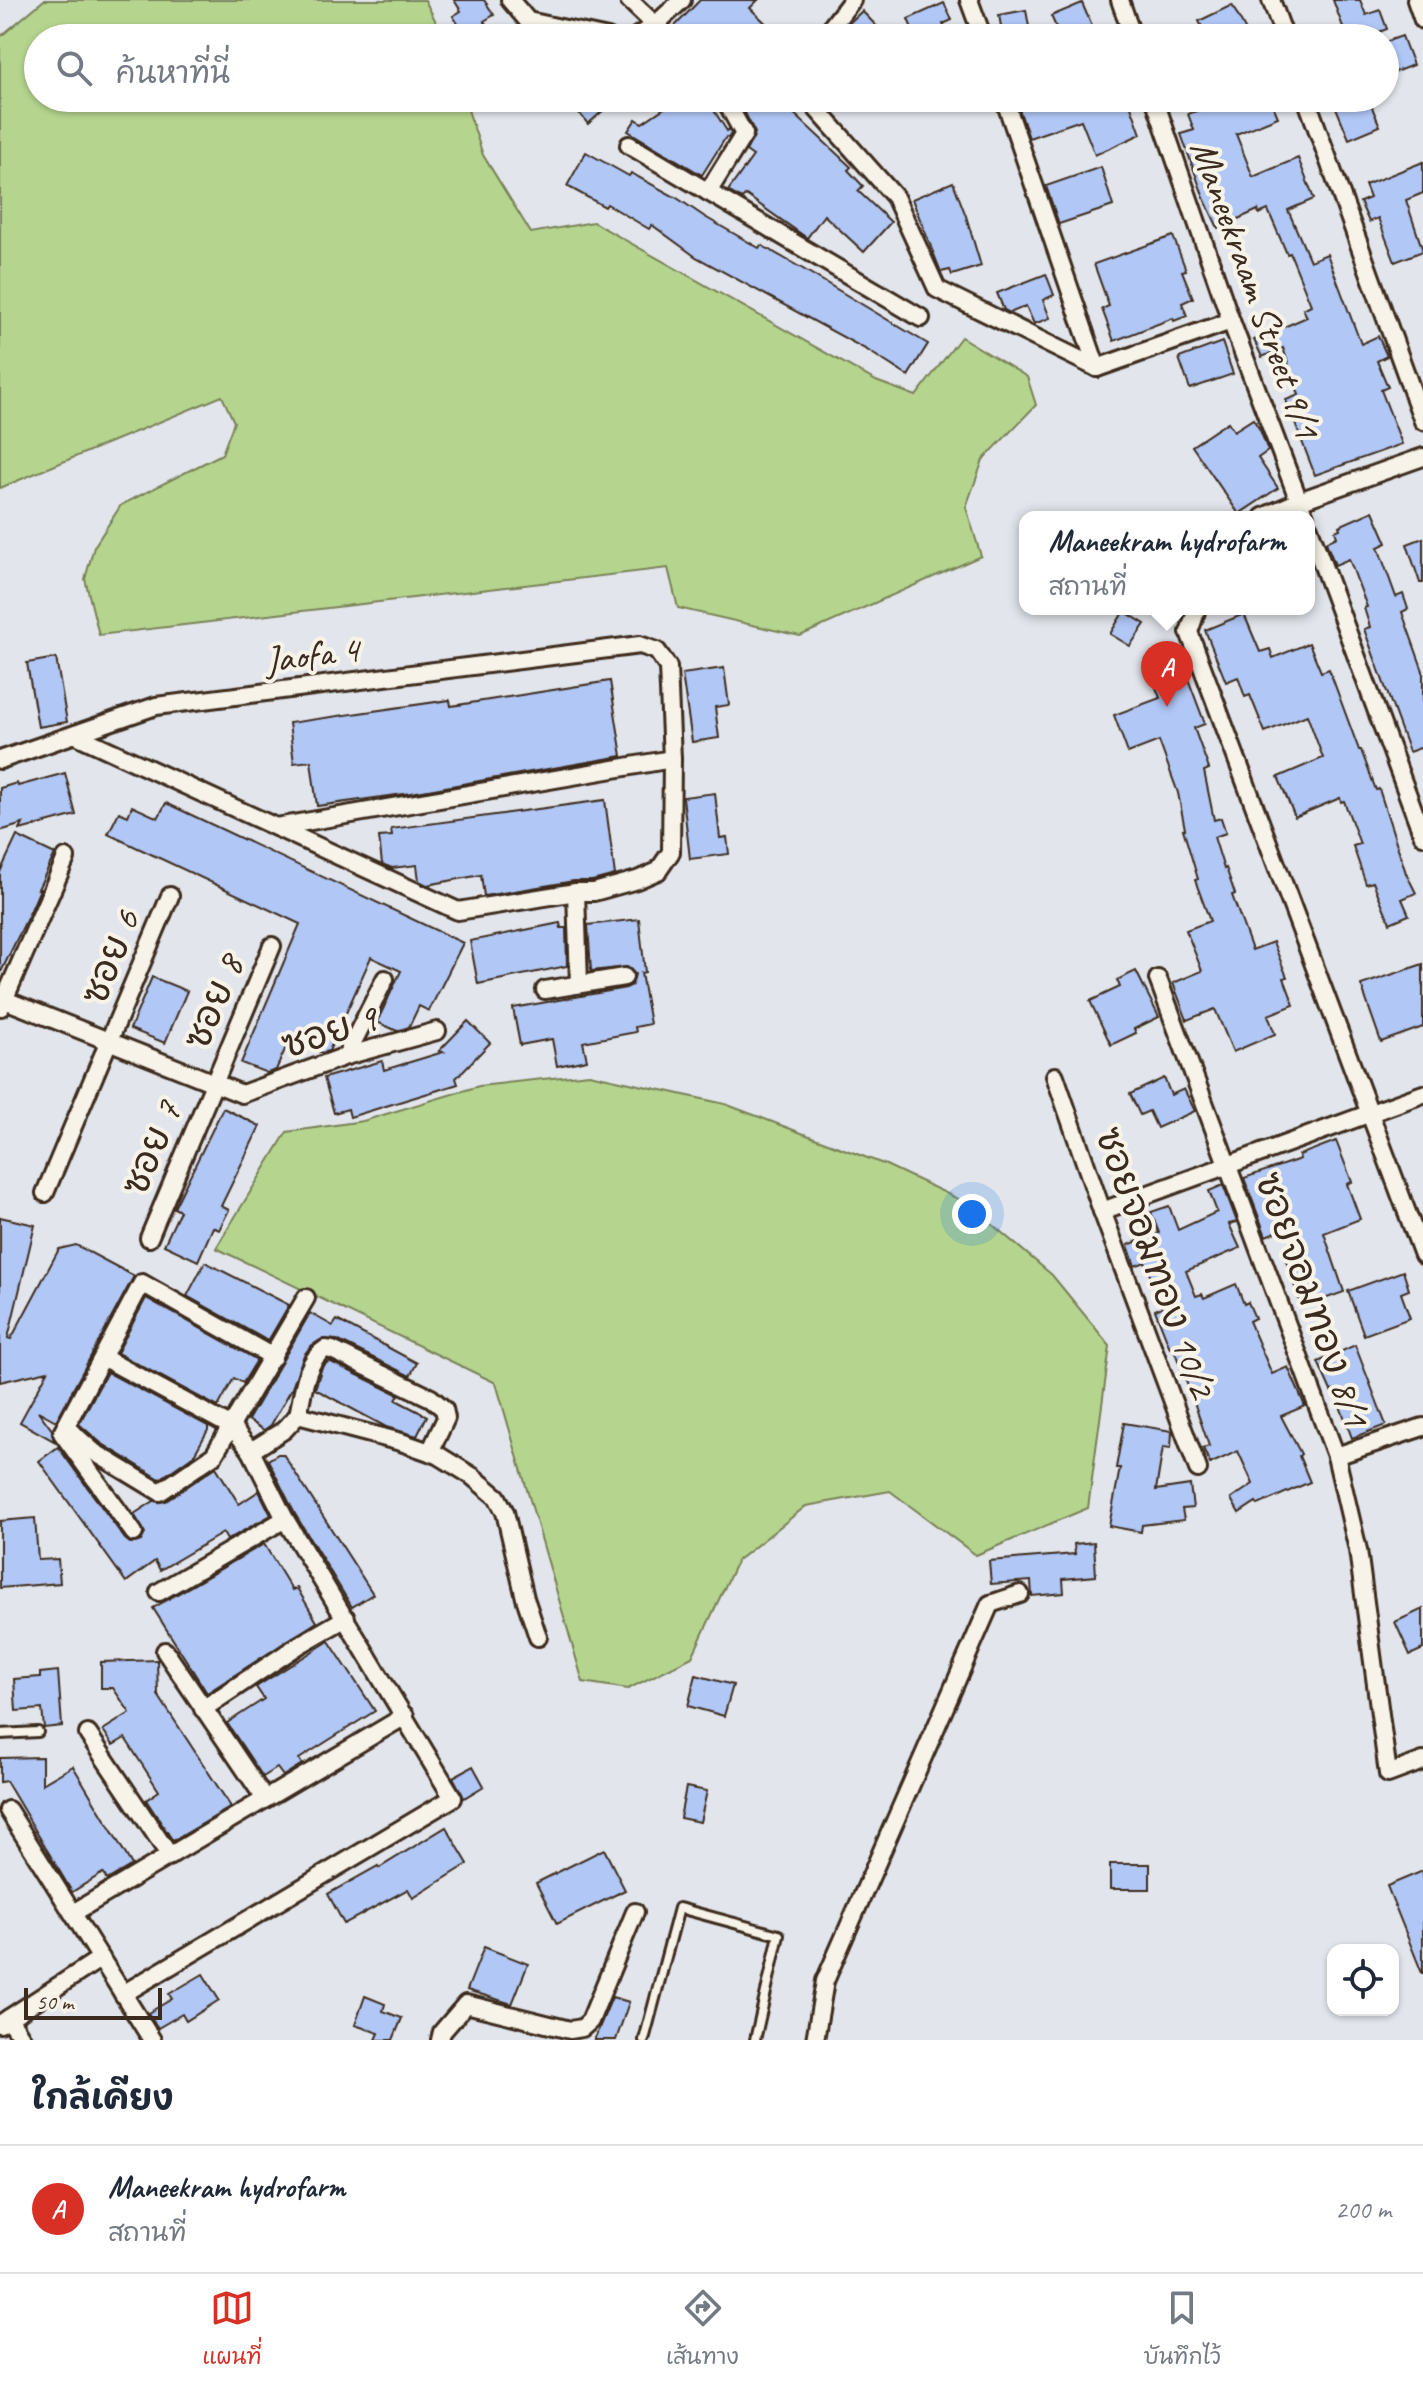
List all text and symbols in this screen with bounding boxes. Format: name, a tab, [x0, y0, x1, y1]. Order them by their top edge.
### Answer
search box	[24, 24, 1399, 112]
icon: search	[52, 46, 96, 90]
text: ค้นหาที่นี่	[116, 54, 230, 92]
street label: Maneekraam Street 9/1	[1180, 134, 1332, 446]
popup	[1019, 511, 1315, 615]
text: Maneekram hydrofarm	[1048, 522, 1286, 560]
text: สถานที่	[1048, 570, 1127, 603]
street label: Jaofa 4	[260, 625, 366, 684]
pin: A	[1141, 641, 1193, 707]
street label: ซอย 6	[70, 902, 151, 1011]
street label: ซอย 8	[173, 945, 256, 1056]
street label: ซอย 9	[276, 993, 385, 1069]
street label: ซอย 7	[111, 1093, 193, 1202]
street label: ซอยจอมทอง 10/2	[1085, 1121, 1227, 1406]
street label: ซอยจอมทอง 8/1	[1245, 1166, 1381, 1434]
your location	[952, 1194, 992, 1234]
map controls	[1327, 1944, 1399, 2016]
button: locate	[1327, 1944, 1399, 2016]
scale bar	[24, 1984, 162, 2020]
text: 50 m	[36, 1988, 73, 2016]
text: ใกล้เคียง	[32, 2076, 174, 2119]
text: Maneekram hydrofarm	[108, 2168, 345, 2206]
text: A	[51, 2193, 65, 2226]
text: 200 m	[1335, 2193, 1391, 2226]
text: สถานที่	[108, 2216, 187, 2249]
tab: แผนที่	[202, 2286, 262, 2372]
tab: เส้นทาง	[666, 2286, 739, 2372]
tab: บันทึกไว้	[1143, 2286, 1221, 2372]

